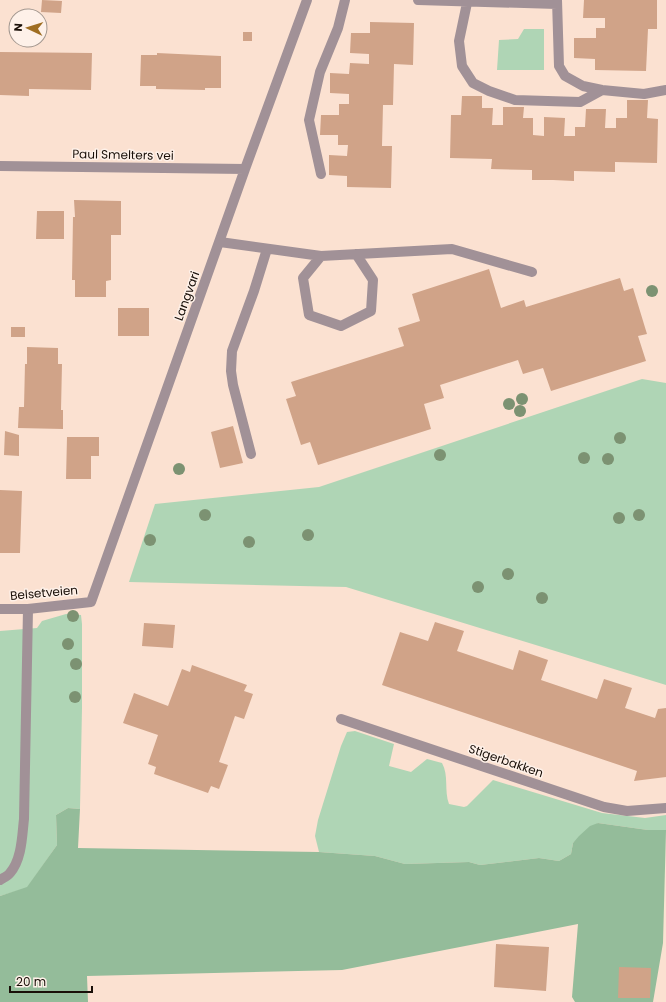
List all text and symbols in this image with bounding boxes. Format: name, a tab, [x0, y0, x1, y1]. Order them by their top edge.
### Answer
north arrow	[8, 8, 48, 48]
text: N	[10, 23, 26, 32]
street label: Paul Smelters vei	[72, 145, 174, 164]
street label: Langvari	[170, 269, 203, 323]
street label: Belsetveien	[9, 581, 79, 604]
street label: Stigerbakken	[466, 740, 546, 781]
scale bar	[10, 968, 92, 994]
text: 20 m	[16, 973, 46, 990]

